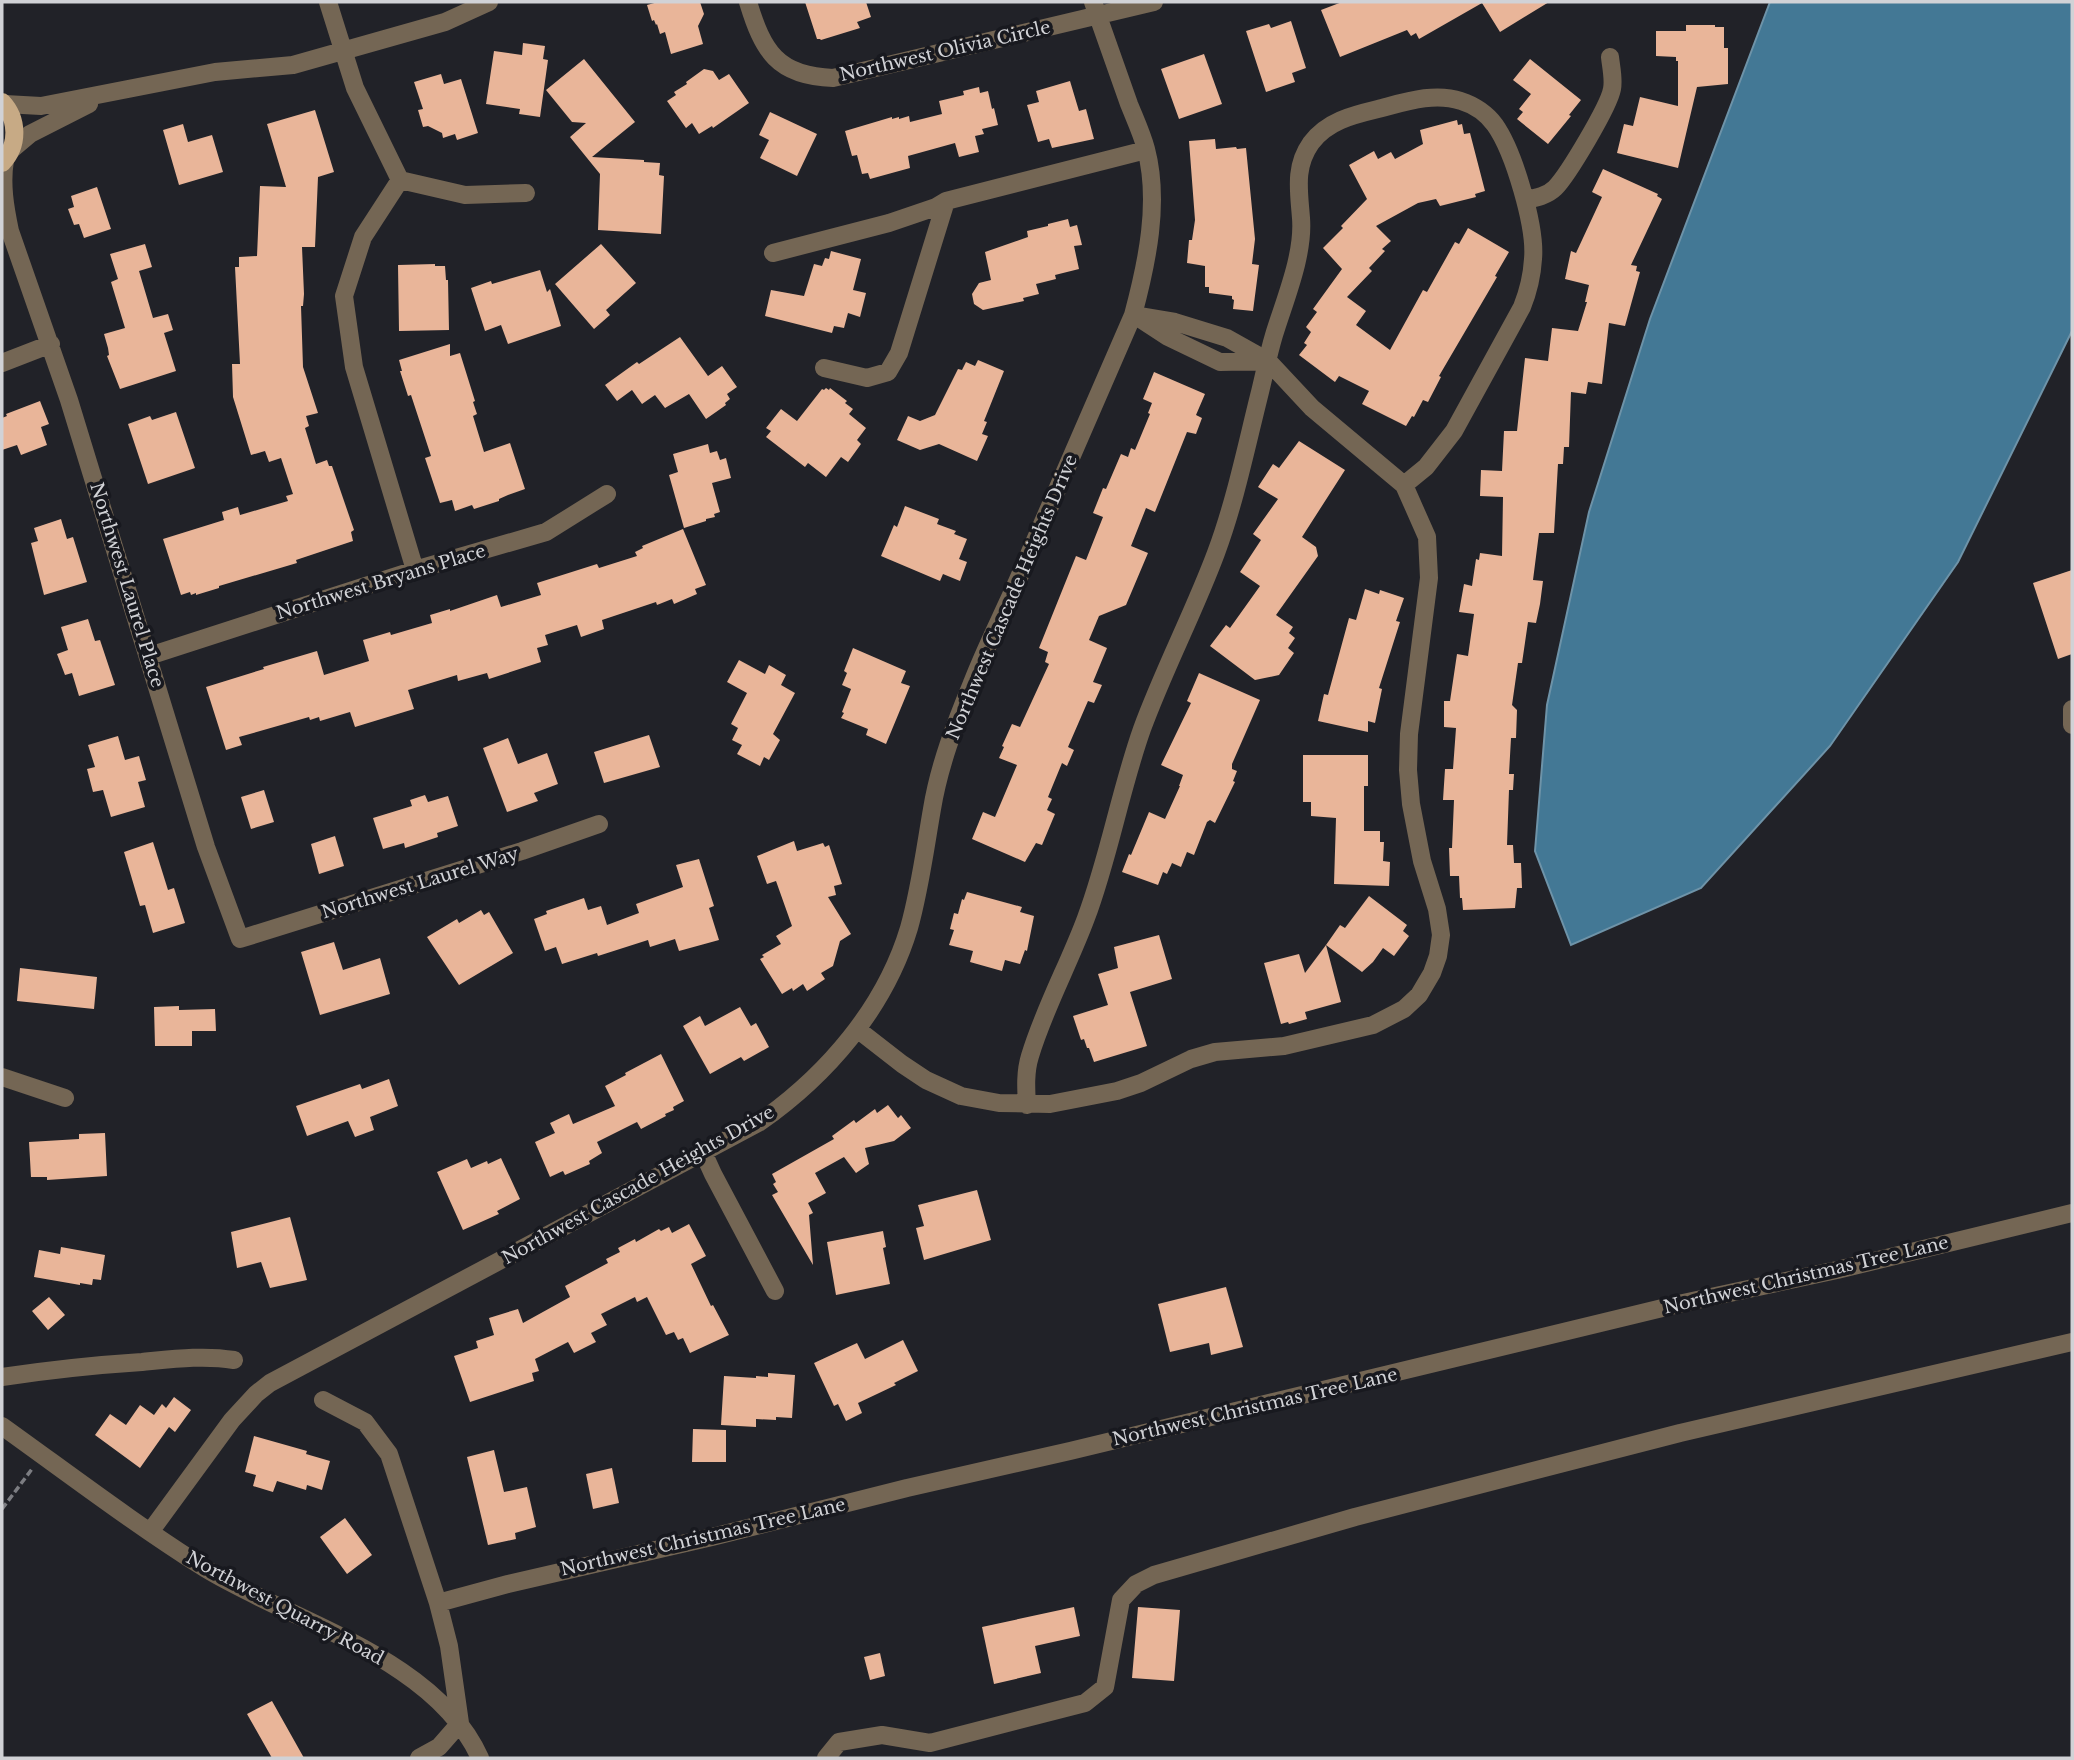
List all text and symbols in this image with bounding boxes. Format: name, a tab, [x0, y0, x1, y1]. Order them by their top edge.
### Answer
street label: Northwest Olivia Circle	[837, 16, 1053, 86]
street label: Northwest Cascade Heights Drive	[942, 451, 1082, 743]
street label: Northwest Laurel Place	[85, 480, 169, 690]
street label: Northwest Bryans Place	[274, 540, 488, 624]
street label: Northwest Laurel Way	[319, 842, 522, 924]
street label: Northwest Cascade Heights Drive	[498, 1101, 778, 1269]
street label: Northwest Christmas Tree Lane	[1661, 1231, 1951, 1319]
street label: Northwest Christmas Tree Lane	[1110, 1363, 1400, 1451]
street label: Northwest Christmas Tree Lane	[558, 1493, 848, 1581]
street label: Northwest Quarry Road	[182, 1546, 388, 1670]

